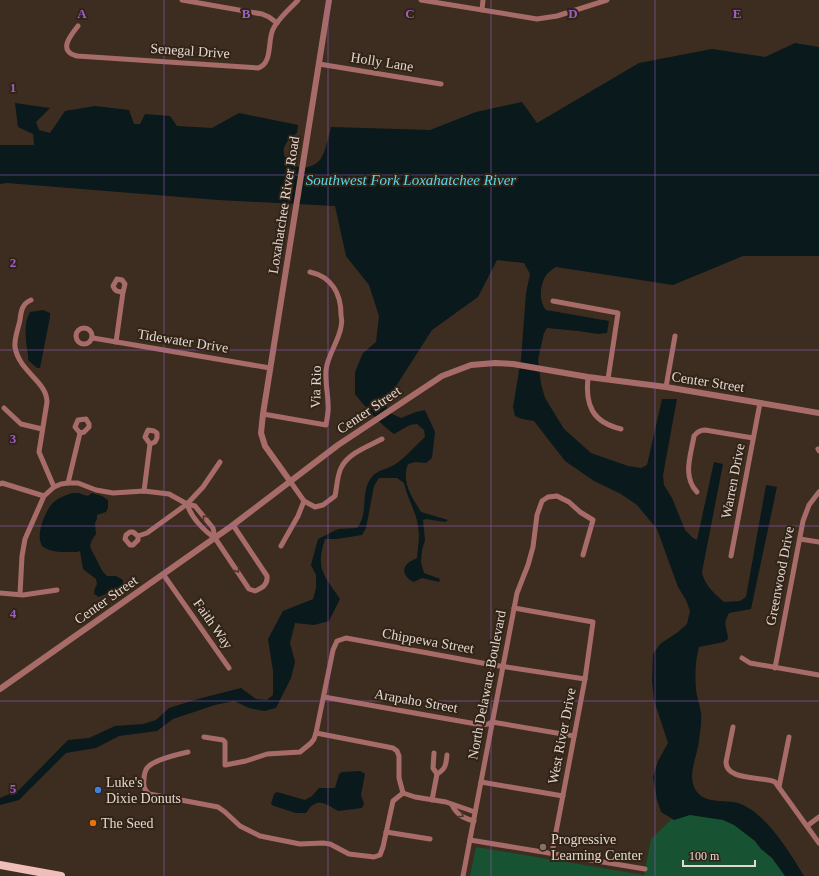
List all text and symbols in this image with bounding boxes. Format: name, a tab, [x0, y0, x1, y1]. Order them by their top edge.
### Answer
text: A	[77, 6, 87, 21]
text: B	[242, 6, 251, 21]
text: C	[405, 6, 415, 21]
text: D	[568, 6, 578, 21]
text: E	[733, 6, 741, 21]
street label: Senegal Drive	[150, 41, 230, 61]
street label: Holly Lane	[350, 50, 414, 74]
text: 1	[10, 80, 16, 95]
street label: Loxahatchee River Road	[266, 135, 302, 275]
water label: Southwest Fork Loxahatchee River	[306, 172, 516, 188]
text: 2	[10, 255, 16, 270]
street label: Tidewater Drive	[137, 326, 229, 356]
street label: Via Rio	[308, 365, 324, 409]
street label: Center Street	[671, 369, 746, 395]
street label: Center Street	[334, 383, 404, 437]
text: 3	[10, 431, 17, 446]
street label: Warren Drive	[718, 442, 748, 520]
one-way arrow	[203, 515, 210, 522]
street label: Greenwood Drive	[763, 525, 797, 627]
one-way arrow	[232, 566, 239, 573]
street label: Center Street	[72, 573, 140, 627]
street label: Faith Way	[190, 596, 236, 652]
text: 4	[10, 606, 17, 621]
street label: North Delaware Boulevard	[465, 609, 509, 761]
street label: Chippewa Street	[381, 626, 475, 656]
street label: Arapaho Street	[373, 686, 459, 716]
street label: West River Drive	[545, 687, 579, 785]
place label: Luke's Dixie Donuts	[106, 775, 181, 806]
text: 5	[10, 781, 17, 796]
marker: Luke's Dixie Donuts	[93, 785, 103, 795]
one-way arrow	[457, 811, 464, 818]
place label: The Seed	[101, 816, 153, 831]
marker: The Seed	[88, 818, 98, 828]
place label: Progressive Learning Center	[551, 832, 643, 863]
marker: Progressive Learning Center	[538, 842, 548, 852]
scale bar	[683, 842, 755, 868]
text: 100 m	[689, 849, 720, 863]

